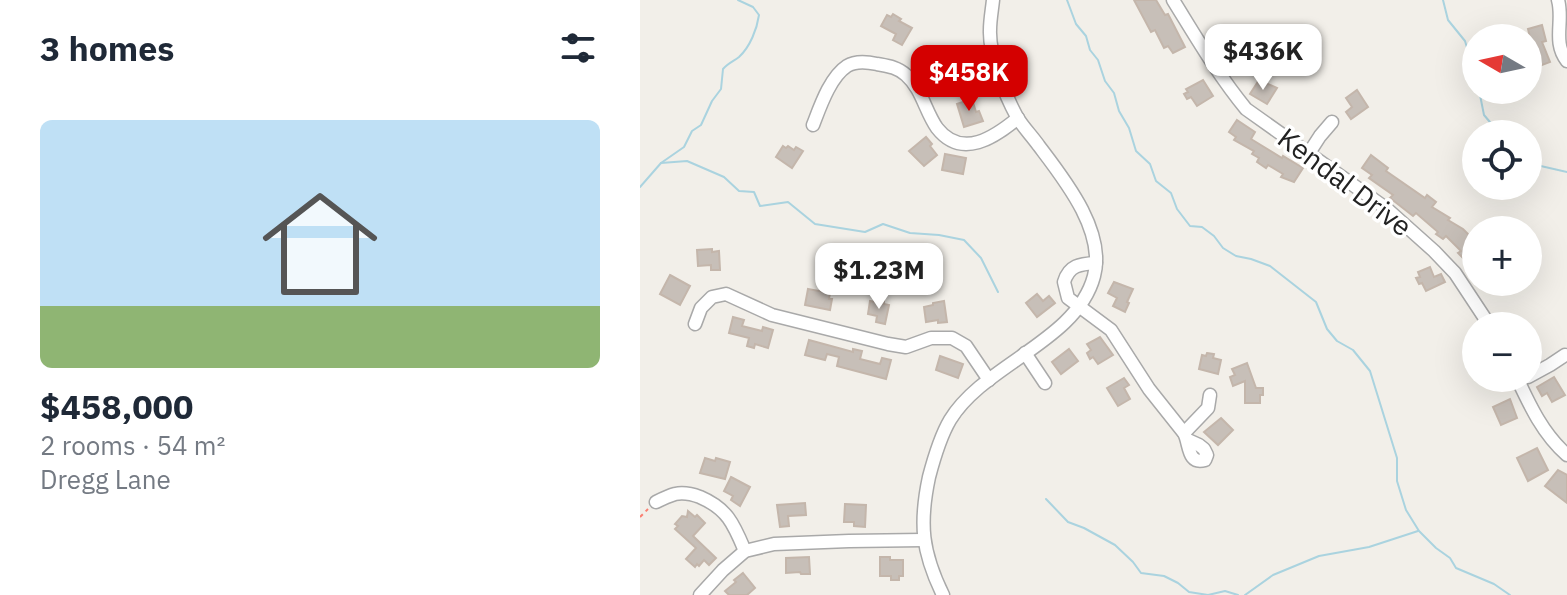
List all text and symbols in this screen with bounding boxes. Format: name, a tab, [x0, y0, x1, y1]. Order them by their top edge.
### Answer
pin: $436K	[1207, 24, 1319, 92]
north arrow	[1462, 24, 1542, 104]
map controls	[1462, 24, 1542, 392]
text: 3 homes	[40, 26, 175, 70]
icon: filters	[556, 26, 600, 70]
text: $436K	[1223, 33, 1303, 67]
pin: $458K	[913, 45, 1025, 113]
text: $458K	[929, 54, 1009, 88]
street label: Kendal Drive	[1271, 119, 1420, 244]
button: locate	[1462, 120, 1542, 200]
icon: home	[248, 172, 392, 316]
button: +	[1462, 216, 1542, 296]
pin: $1.23M	[814, 243, 944, 311]
text: $1.23M	[833, 252, 925, 286]
button: −	[1462, 312, 1542, 392]
text: $458,000	[40, 384, 193, 428]
text: 2 rooms · 54 m²	[40, 428, 225, 462]
text: Dregg Lane	[40, 462, 171, 496]

